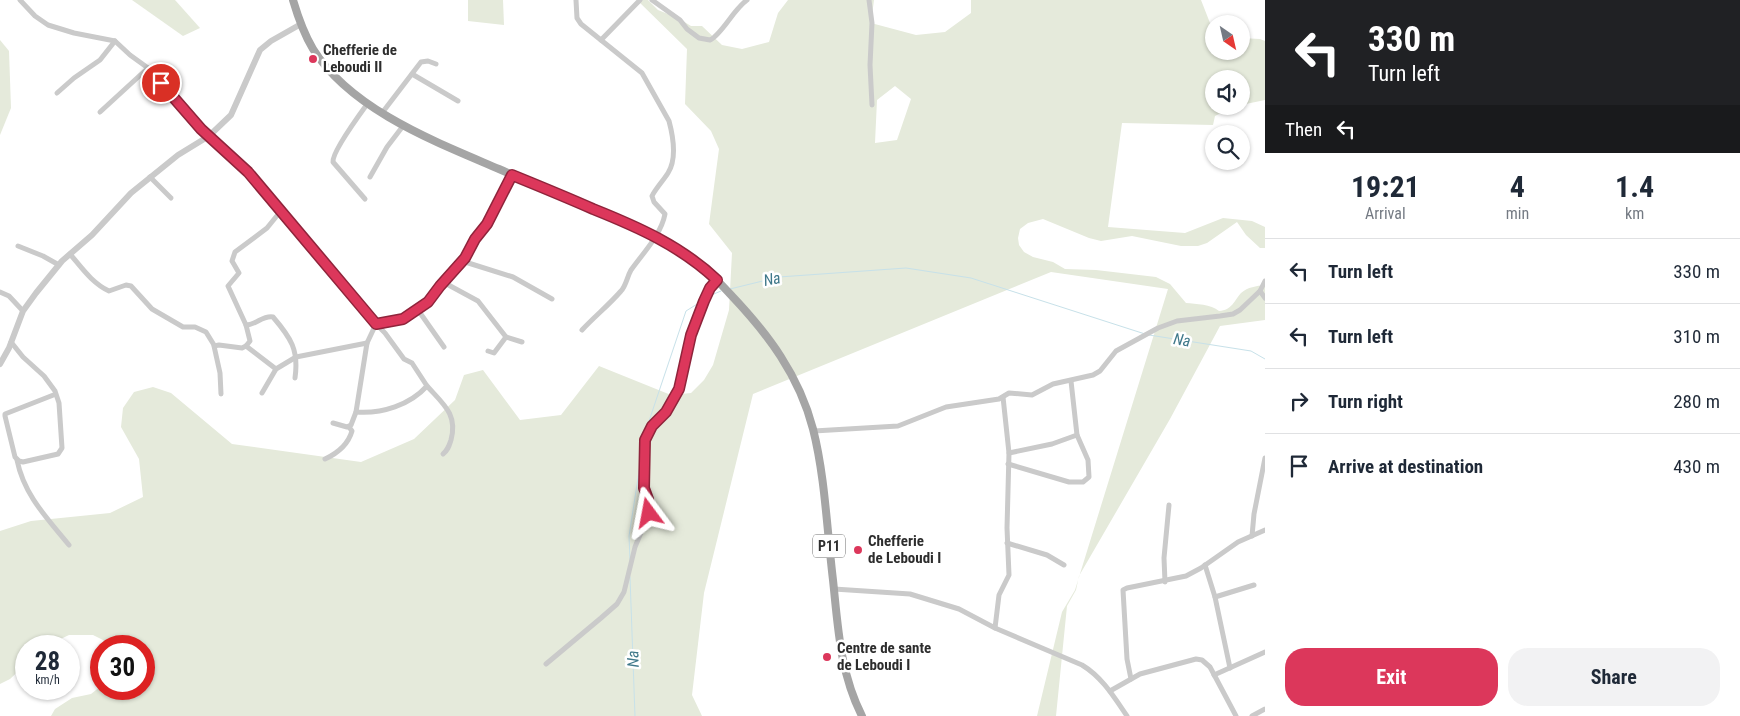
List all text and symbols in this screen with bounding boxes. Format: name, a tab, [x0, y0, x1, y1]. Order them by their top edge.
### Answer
north arrow	[1205, 15, 1250, 60]
map controls	[1205, 15, 1250, 170]
text: 330 m	[1368, 19, 1455, 60]
icon: left	[1285, 20, 1350, 85]
place label: Chefferie de Leboudi II	[323, 41, 397, 76]
marker: Chefferie de Leboudi II	[307, 53, 319, 65]
text: Turn left	[1368, 61, 1440, 86]
pin	[140, 62, 182, 104]
icon: arrive	[147, 69, 175, 97]
button: sound	[1205, 70, 1250, 115]
icon: left	[1332, 115, 1360, 143]
text: Then	[1285, 118, 1322, 141]
button: search	[1205, 125, 1250, 170]
text: 19:21	[1351, 169, 1420, 204]
text: 4	[1510, 169, 1525, 204]
text: 1.4	[1615, 169, 1654, 204]
text: Arrival	[1365, 204, 1406, 223]
text: min	[1506, 204, 1529, 223]
text: km	[1625, 204, 1644, 223]
icon: left	[1285, 257, 1313, 285]
text: Turn left	[1328, 260, 1393, 283]
text: 330 m	[1673, 260, 1720, 283]
water label: Na	[762, 268, 782, 290]
icon: left	[1285, 322, 1313, 350]
text: Turn left	[1328, 325, 1393, 348]
text: 310 m	[1673, 325, 1720, 348]
water label: Na	[1172, 329, 1192, 351]
icon: right	[1285, 387, 1313, 415]
text: Turn right	[1328, 390, 1403, 413]
text: 280 m	[1673, 390, 1720, 413]
icon: arrive	[1285, 452, 1313, 480]
text: Arrive at destination	[1328, 455, 1483, 478]
text: 430 m	[1673, 455, 1720, 478]
position arrow	[622, 486, 674, 538]
place label: Chefferie de Leboudi I	[868, 532, 941, 567]
road number: P11	[813, 534, 845, 558]
marker: Chefferie de Leboudi I	[852, 544, 864, 556]
speed limit sign: 30	[90, 635, 155, 700]
place label: Centre de sante de Leboudi I	[837, 639, 931, 674]
text: 28	[35, 647, 60, 676]
button: Exit	[1285, 648, 1498, 706]
button: Share	[1508, 648, 1720, 706]
water label: Na	[623, 650, 643, 668]
marker: Centre de sante de Leboudi I	[821, 651, 833, 663]
text: km/h	[35, 673, 60, 687]

